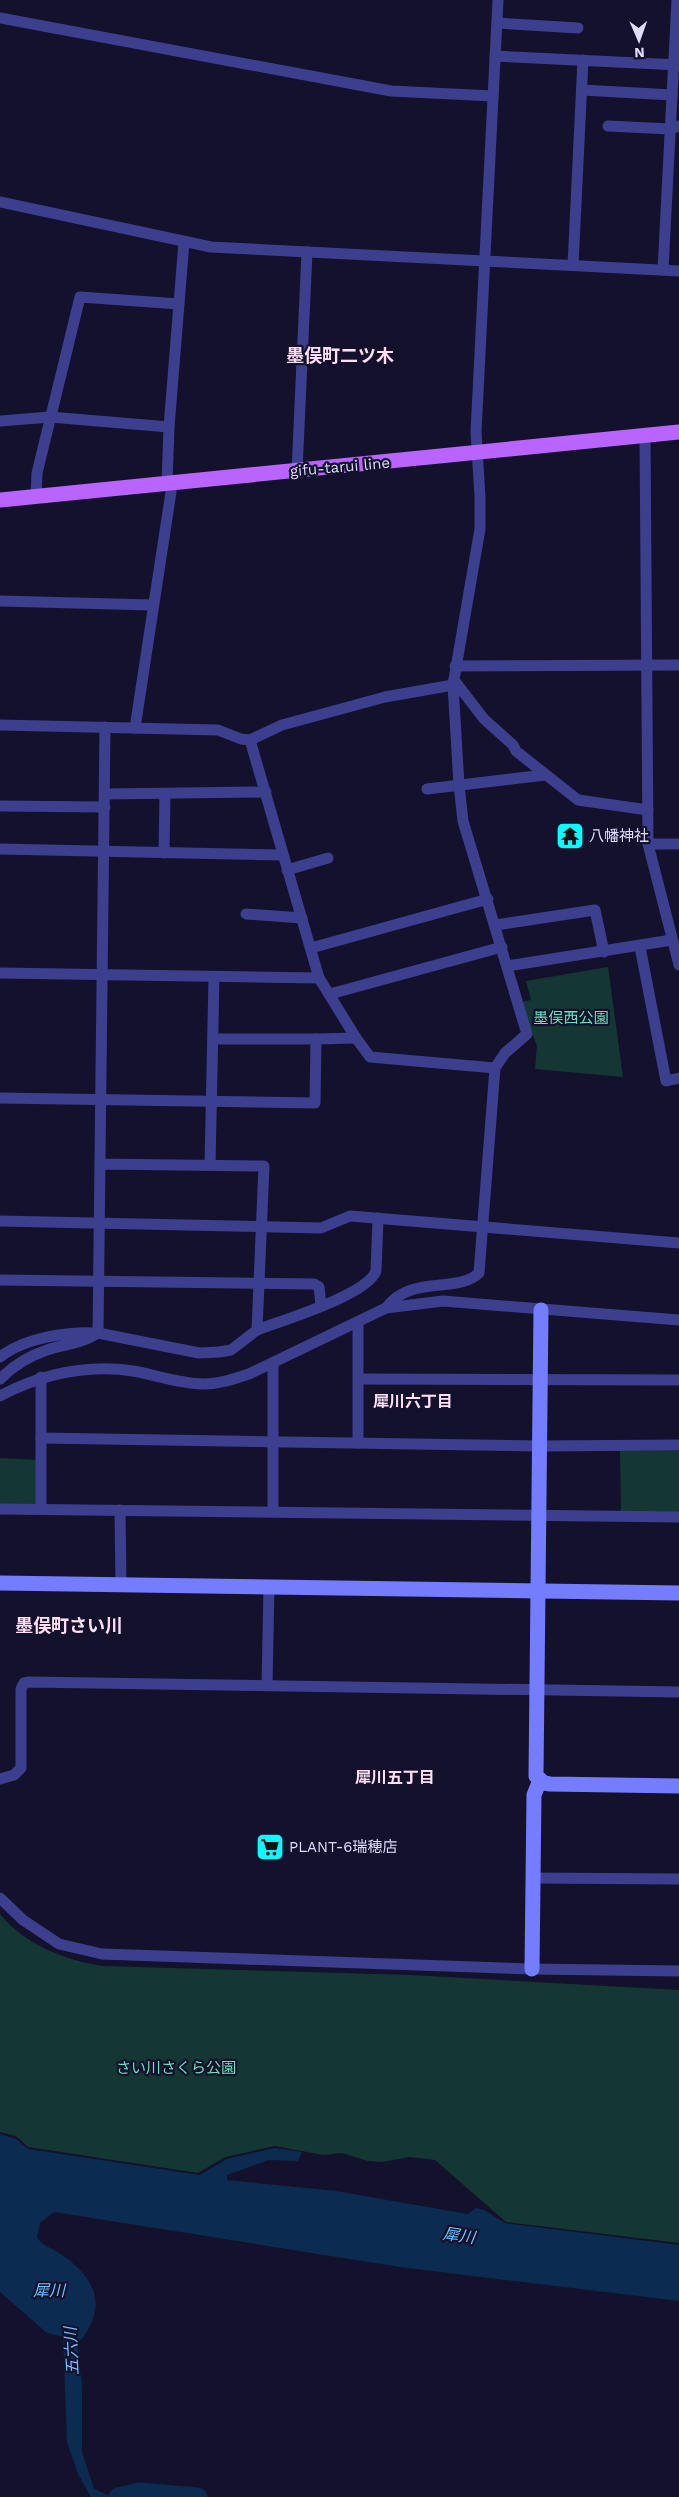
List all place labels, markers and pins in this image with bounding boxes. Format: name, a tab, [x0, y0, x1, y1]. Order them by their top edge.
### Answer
temple icon: 八幡神社	[555, 821, 585, 851]
place label: 八幡神社	[589, 827, 649, 845]
supermarket icon: PLANT-6瑞穂店	[255, 1832, 285, 1862]
place label: PLANT-6瑞穂店	[289, 1838, 397, 1856]

